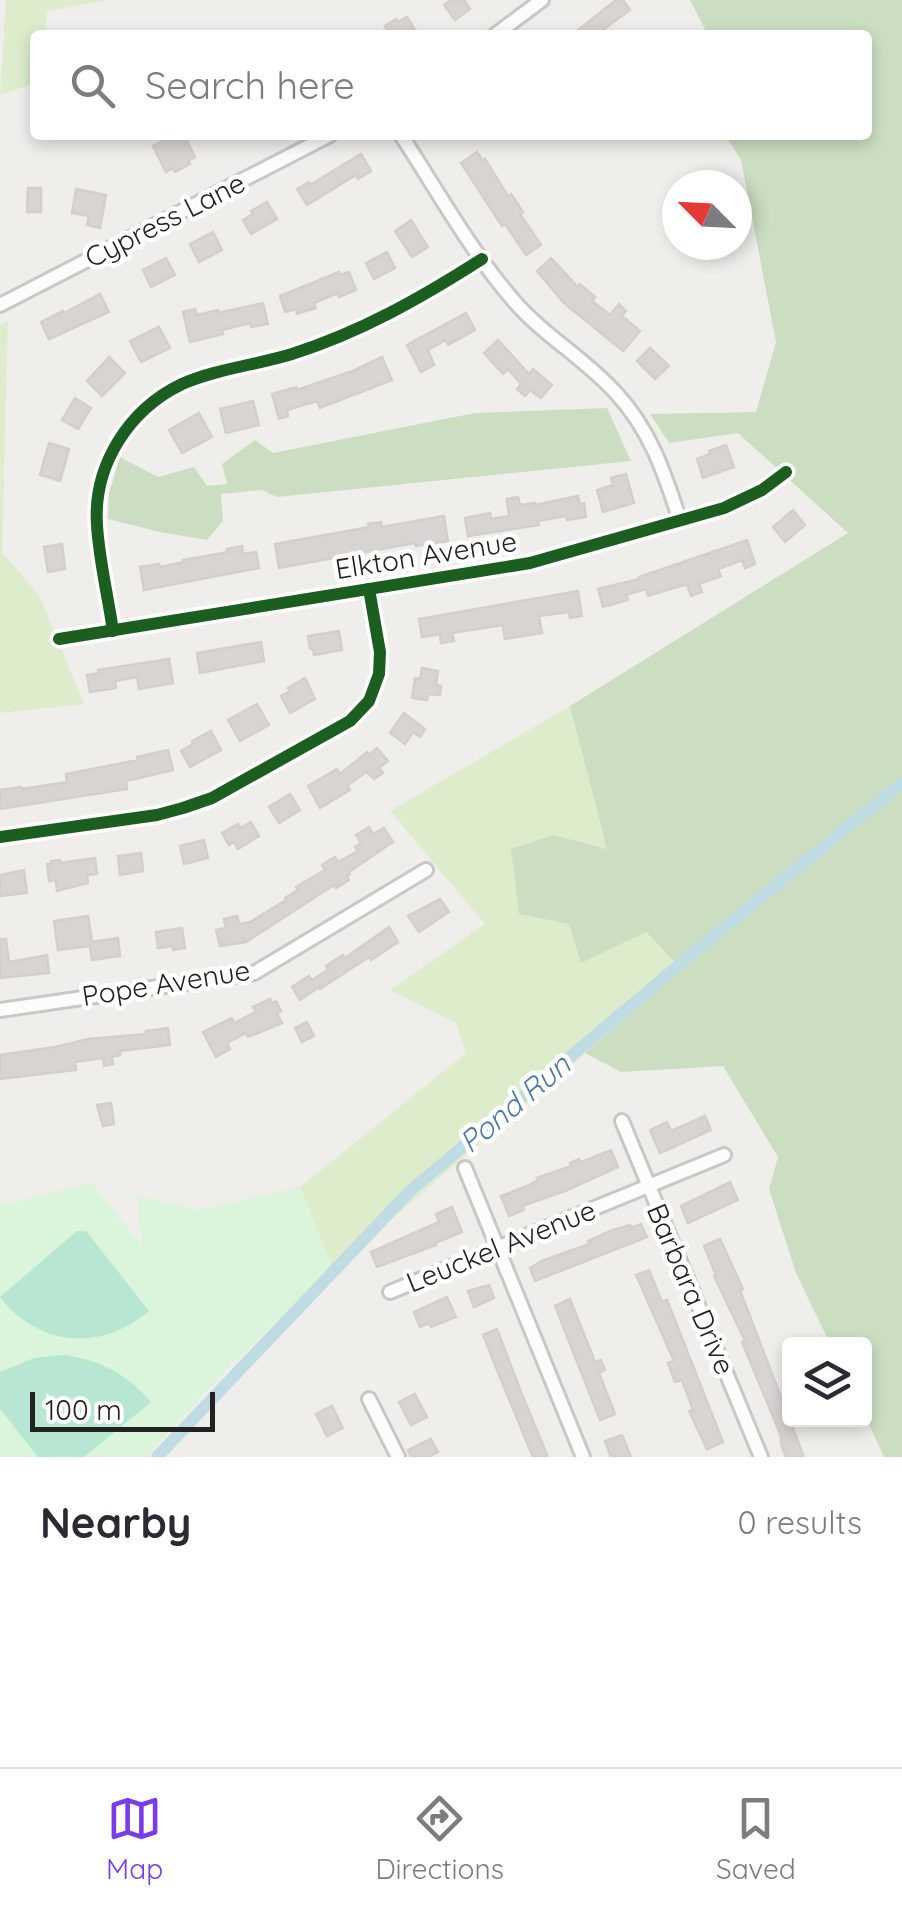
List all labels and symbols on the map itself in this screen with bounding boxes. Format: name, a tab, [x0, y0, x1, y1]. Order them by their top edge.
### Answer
street label: Cypress Lane	[79, 164, 251, 275]
north arrow	[662, 170, 752, 260]
street label: Elkton Avenue	[333, 523, 519, 586]
street label: Pope Avenue	[79, 952, 252, 1013]
water label: Pond Run	[451, 1045, 578, 1161]
street label: Leuckel Avenue	[401, 1192, 601, 1299]
street label: Barbara Drive	[640, 1198, 743, 1380]
scale bar	[30, 1387, 215, 1432]

